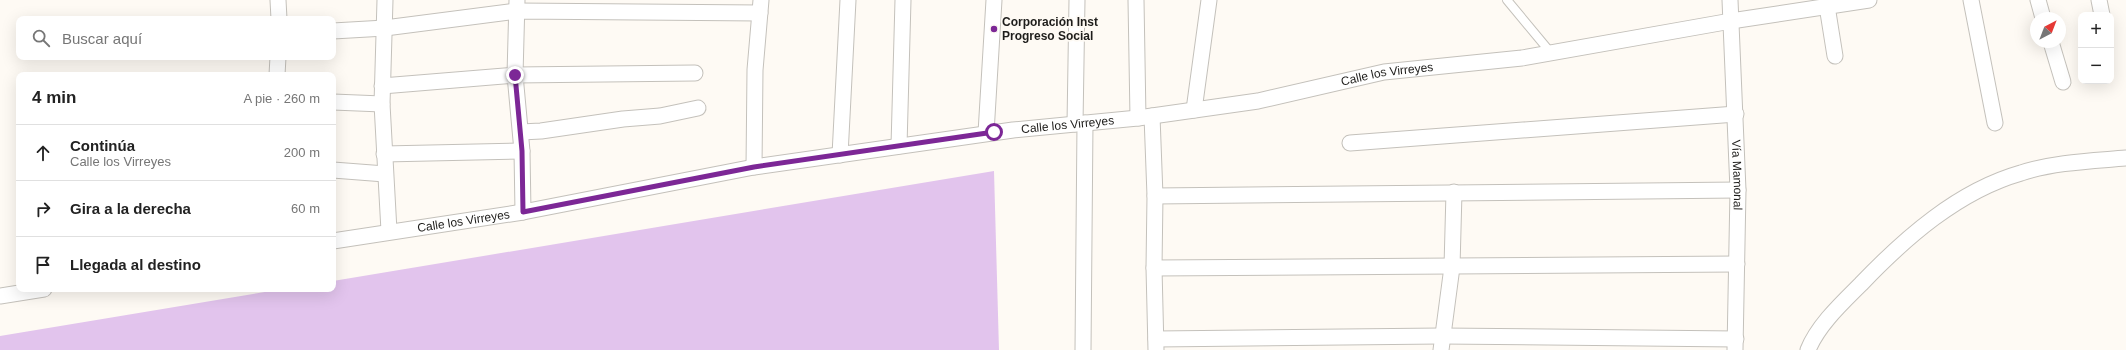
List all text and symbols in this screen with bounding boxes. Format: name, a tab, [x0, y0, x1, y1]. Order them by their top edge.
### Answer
north arrow	[2030, 12, 2066, 48]
map controls	[2078, 12, 2114, 84]
button: +	[2078, 12, 2114, 48]
place label: Corporación Inst Progreso Social	[1002, 15, 1098, 43]
search box	[16, 16, 336, 60]
marker: Corporación Inst Progreso Social	[989, 24, 999, 34]
icon: search	[30, 27, 52, 49]
text: Buscar aquí	[62, 30, 142, 47]
button: −	[2078, 48, 2114, 84]
street label: Calle los Virreyes	[1340, 60, 1434, 89]
route end	[506, 66, 524, 84]
text: 4 min	[32, 88, 76, 107]
text: A pie · 260 m	[243, 91, 320, 106]
street label: Calle los Virreyes	[1020, 113, 1115, 136]
route start	[985, 123, 1003, 141]
text: Continúa	[70, 137, 135, 154]
street label: Vía Mamonal	[1729, 139, 1745, 210]
icon: ahead	[32, 142, 54, 164]
text: 200 m	[284, 145, 320, 160]
text: Calle los Virreyes	[70, 154, 171, 169]
icon: right	[32, 198, 54, 220]
text: Gira a la derecha	[70, 200, 191, 217]
text: 60 m	[291, 201, 320, 216]
street label: Calle los Virreyes	[416, 207, 511, 235]
icon: arrive	[32, 254, 54, 276]
text: Llegada al destino	[70, 256, 201, 273]

